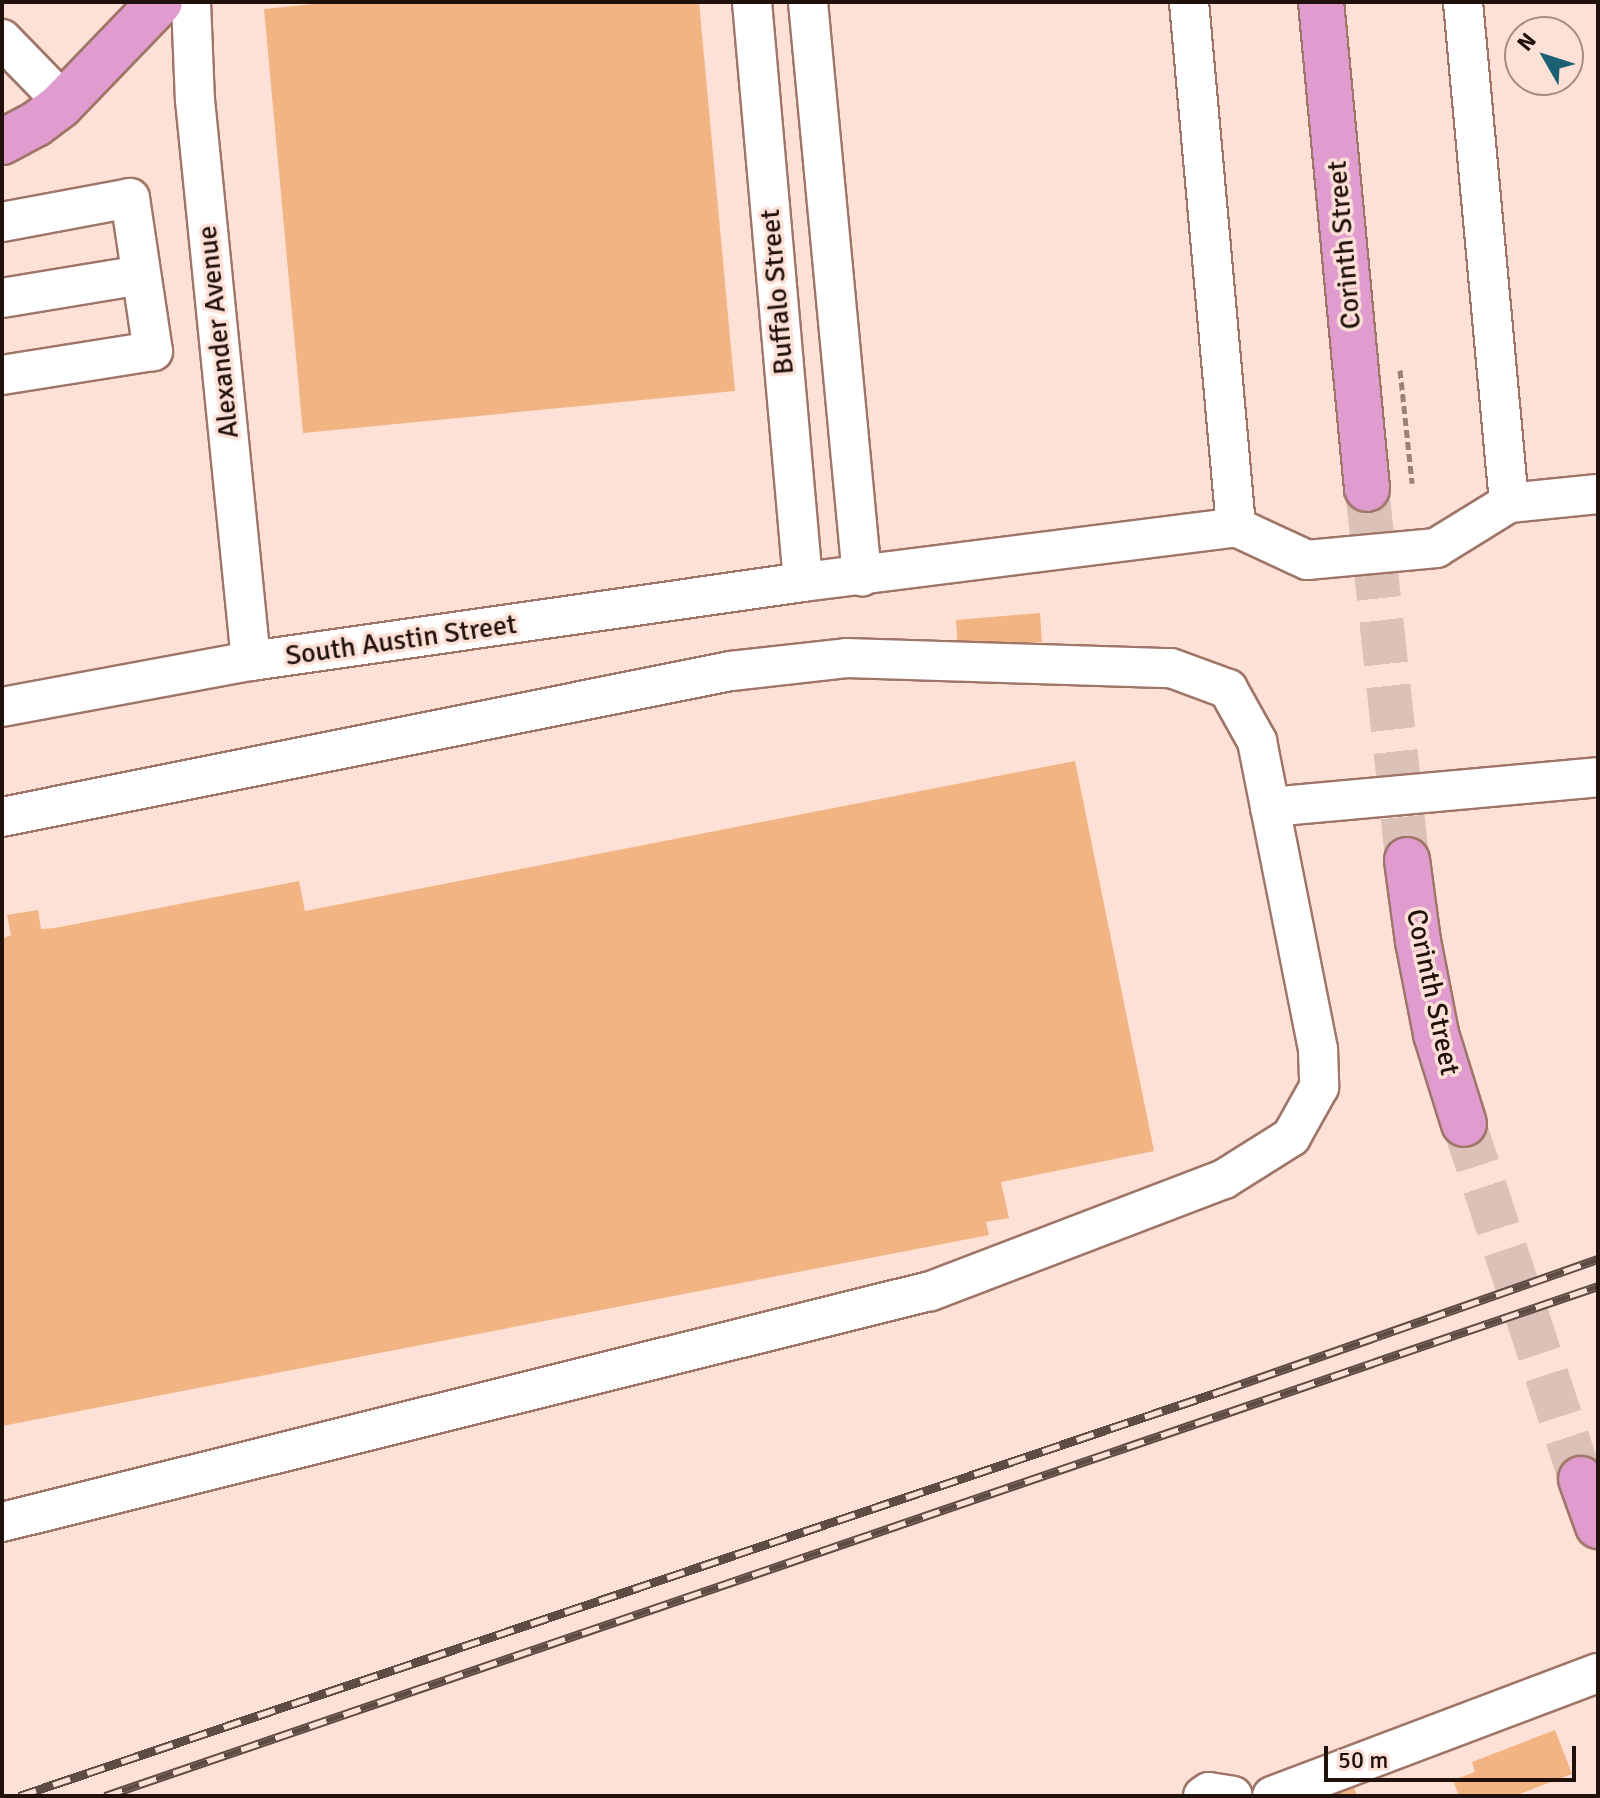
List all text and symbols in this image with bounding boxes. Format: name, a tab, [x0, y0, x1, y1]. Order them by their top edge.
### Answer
north arrow	[1504, 16, 1584, 96]
text: N	[1511, 27, 1542, 56]
street label: Corinth Street	[1320, 159, 1368, 331]
street label: Buffalo Street	[753, 208, 801, 376]
street label: Alexander Avenue	[190, 224, 246, 440]
street label: South Austin Street	[283, 607, 519, 673]
street label: Corinth Street	[1399, 906, 1467, 1078]
scale bar	[1328, 1730, 1580, 1780]
text: 50 m	[1338, 1745, 1388, 1775]

